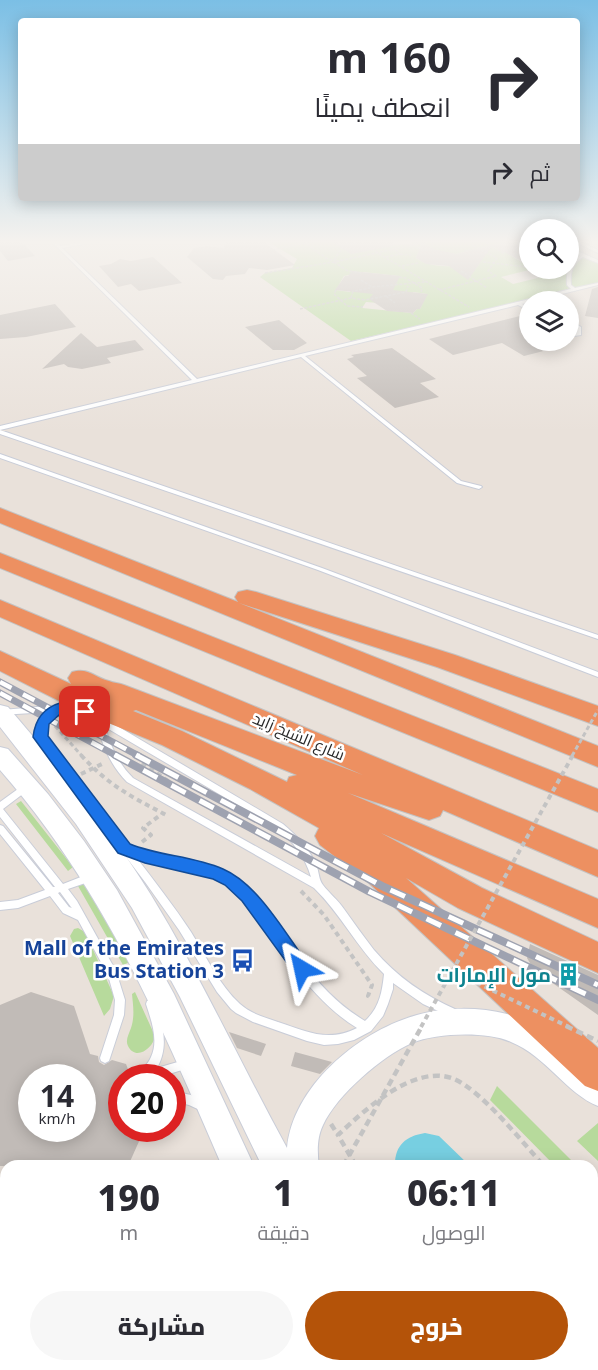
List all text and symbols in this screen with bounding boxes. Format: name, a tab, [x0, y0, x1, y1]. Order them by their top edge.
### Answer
text: 160 m	[327, 28, 451, 85]
icon: right	[472, 42, 550, 120]
text: انعطف يمينًا	[314, 88, 451, 125]
icon: right	[485, 156, 518, 189]
text: ثم	[530, 157, 550, 187]
map controls	[519, 219, 579, 351]
button: search	[519, 219, 579, 279]
button: layers	[519, 291, 579, 351]
pin	[59, 686, 110, 737]
icon: arrive	[68, 695, 101, 728]
street label: شارع الشيخ زايد	[249, 707, 348, 766]
place label: Mall of the Emirates Bus Station 3	[24, 934, 224, 984]
position arrow	[270, 937, 334, 1001]
bus stop icon: Mall of the Emirates Bus Station 3	[229, 947, 255, 973]
place label: مول الإمارات	[437, 961, 551, 989]
building icon: مول الإمارات	[556, 962, 582, 988]
speed limit sign: 20	[108, 1064, 186, 1142]
text: 14	[40, 1075, 74, 1116]
text: km/h	[39, 1108, 75, 1128]
text: 1	[273, 1168, 294, 1217]
text: 06:11	[407, 1168, 501, 1217]
text: 190	[98, 1173, 160, 1222]
text: m	[119, 1219, 138, 1246]
text: دقيقة	[257, 1219, 310, 1246]
text: الوصول	[422, 1219, 486, 1246]
button: مشاركة	[30, 1291, 293, 1360]
button: خروج	[305, 1291, 568, 1360]

